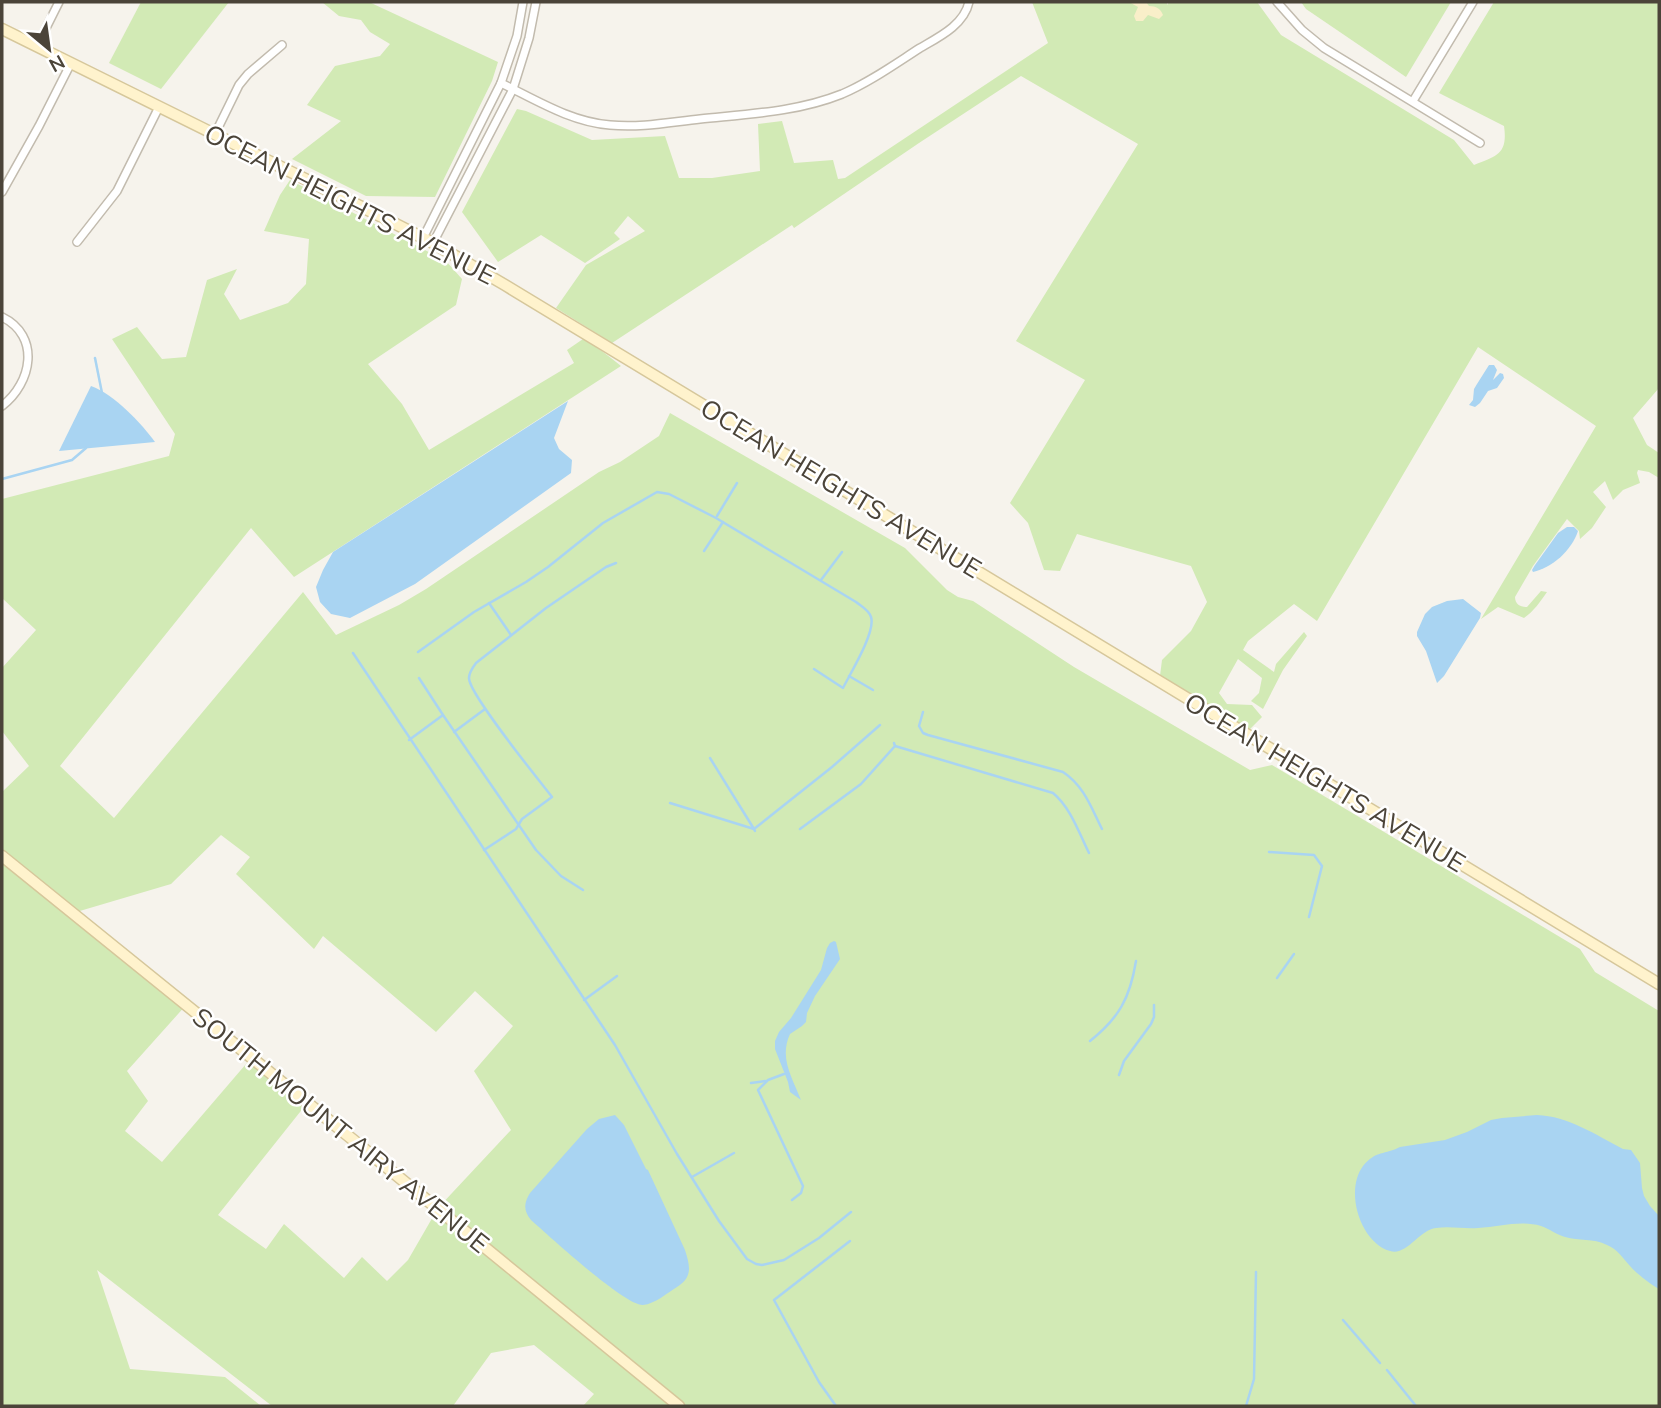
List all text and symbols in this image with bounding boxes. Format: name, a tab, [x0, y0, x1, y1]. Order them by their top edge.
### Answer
north arrow	[14, 14, 84, 84]
text: N	[45, 50, 69, 78]
street label: OCEAN HEIGHTS AVENUE	[199, 116, 501, 292]
street label: OCEAN HEIGHTS AVENUE	[695, 391, 987, 585]
street label: OCEAN HEIGHTS AVENUE	[1179, 685, 1471, 879]
street label: SOUTH MOUNT AIRY AVENUE	[186, 1000, 496, 1260]

